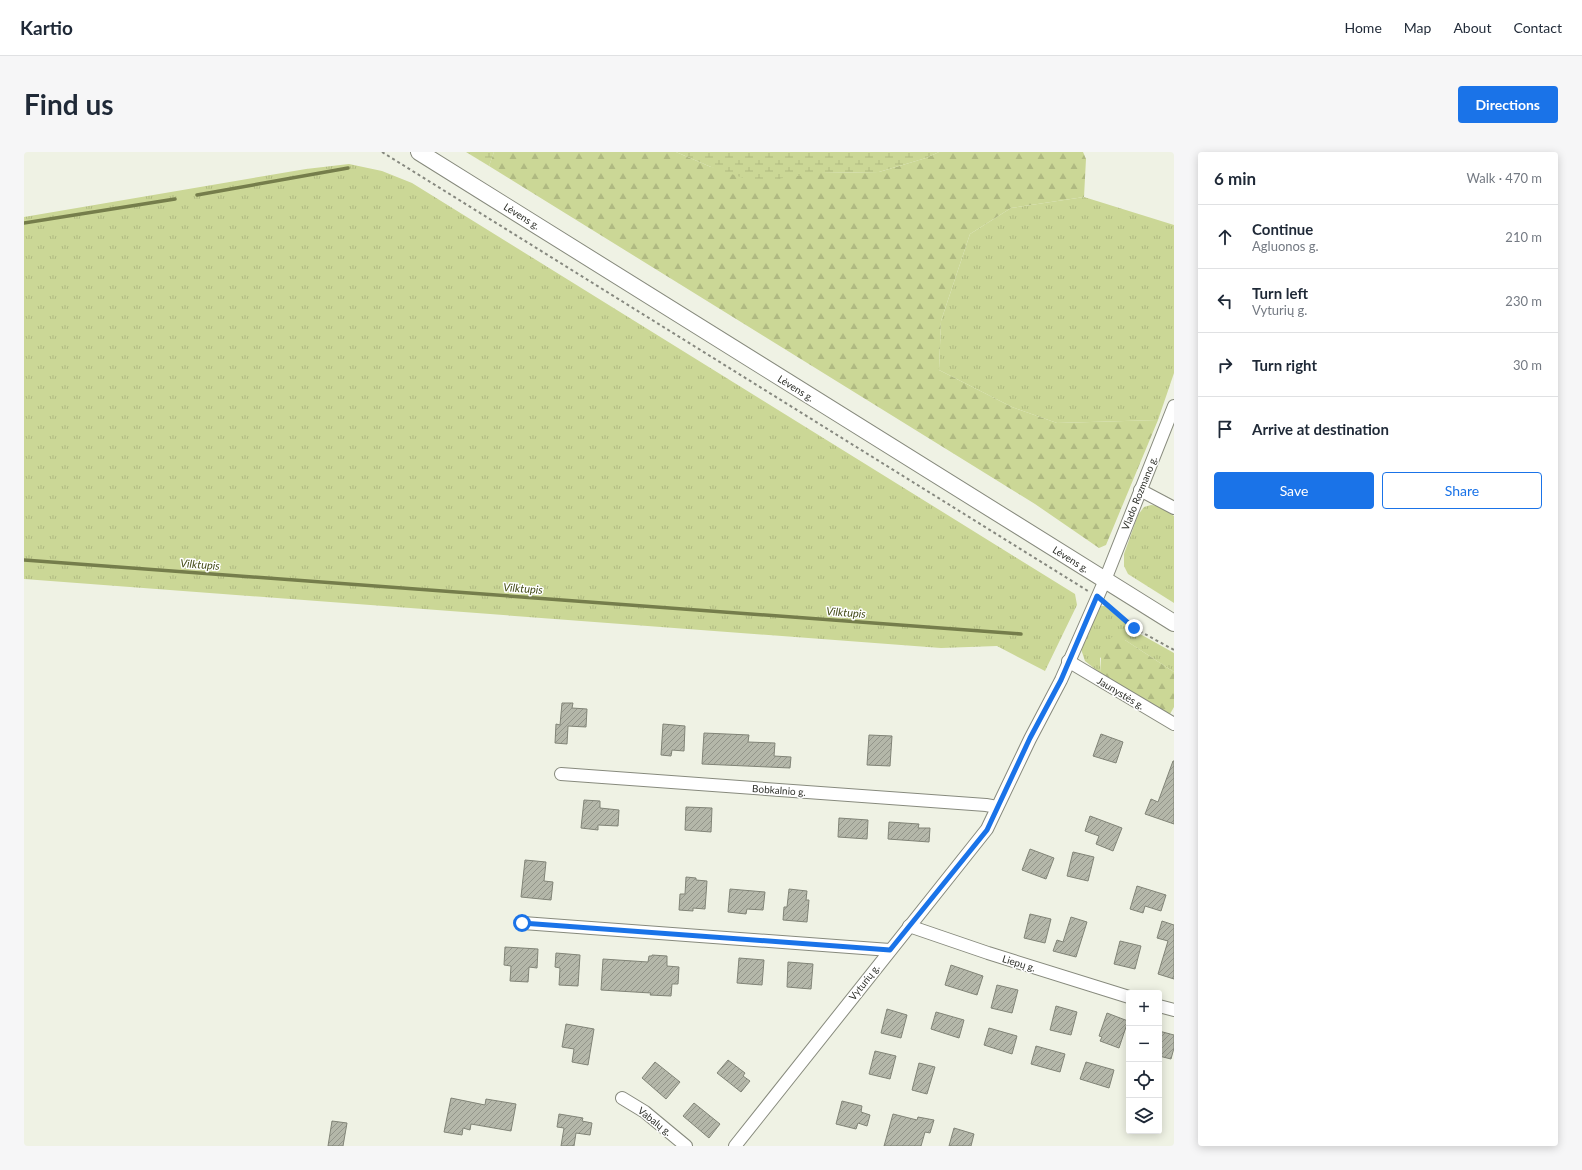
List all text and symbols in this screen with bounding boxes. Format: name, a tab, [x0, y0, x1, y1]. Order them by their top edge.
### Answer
text: Kartio	[20, 16, 73, 39]
text: Home	[1344, 19, 1382, 36]
text: Map	[1404, 19, 1431, 36]
text: About	[1453, 19, 1491, 36]
text: Contact	[1513, 19, 1562, 36]
button: Directions	[1458, 86, 1558, 123]
text: Find us	[24, 87, 114, 121]
text: 6 min	[1214, 168, 1256, 189]
text: Walk · 470 m	[1466, 170, 1542, 186]
street label: Lėvens g.	[502, 200, 542, 232]
text: Continue	[1252, 220, 1313, 238]
icon: ahead	[1214, 226, 1236, 248]
text: 210 m	[1505, 229, 1542, 245]
text: Agluonos g.	[1252, 238, 1319, 254]
text: Turn left	[1252, 284, 1308, 302]
icon: left	[1214, 290, 1236, 312]
text: 230 m	[1505, 293, 1542, 309]
text: Vyturių g.	[1252, 302, 1307, 318]
icon: right	[1214, 354, 1236, 376]
text: Turn right	[1252, 356, 1317, 374]
text: 30 m	[1513, 357, 1542, 373]
street label: Lėvens g.	[776, 372, 816, 404]
icon: arrive	[1214, 418, 1236, 440]
text: Arrive at destination	[1252, 420, 1389, 438]
street label: Vlado Rozmano g.	[1119, 454, 1159, 532]
button: Save	[1214, 472, 1374, 509]
button: Share	[1382, 472, 1542, 509]
street label: Lėvens g.	[1051, 543, 1091, 575]
water label: Vilktupis	[180, 556, 221, 572]
water label: Vilktupis	[503, 580, 544, 596]
water label: Vilktupis	[826, 604, 867, 620]
route end	[1125, 619, 1143, 637]
street label: Jaunystės g.	[1095, 674, 1147, 712]
street label: Bobkalnio g.	[752, 782, 806, 798]
route start	[513, 914, 531, 932]
street label: Liepų g.	[1001, 952, 1037, 974]
street label: Vyturių g.	[846, 962, 882, 1002]
map controls	[1126, 990, 1162, 1134]
button: +	[1126, 990, 1162, 1026]
button: −	[1126, 1026, 1162, 1062]
button: locate	[1126, 1062, 1162, 1098]
button: layers	[1126, 1098, 1162, 1134]
street label: Vabalų g.	[636, 1104, 674, 1138]

